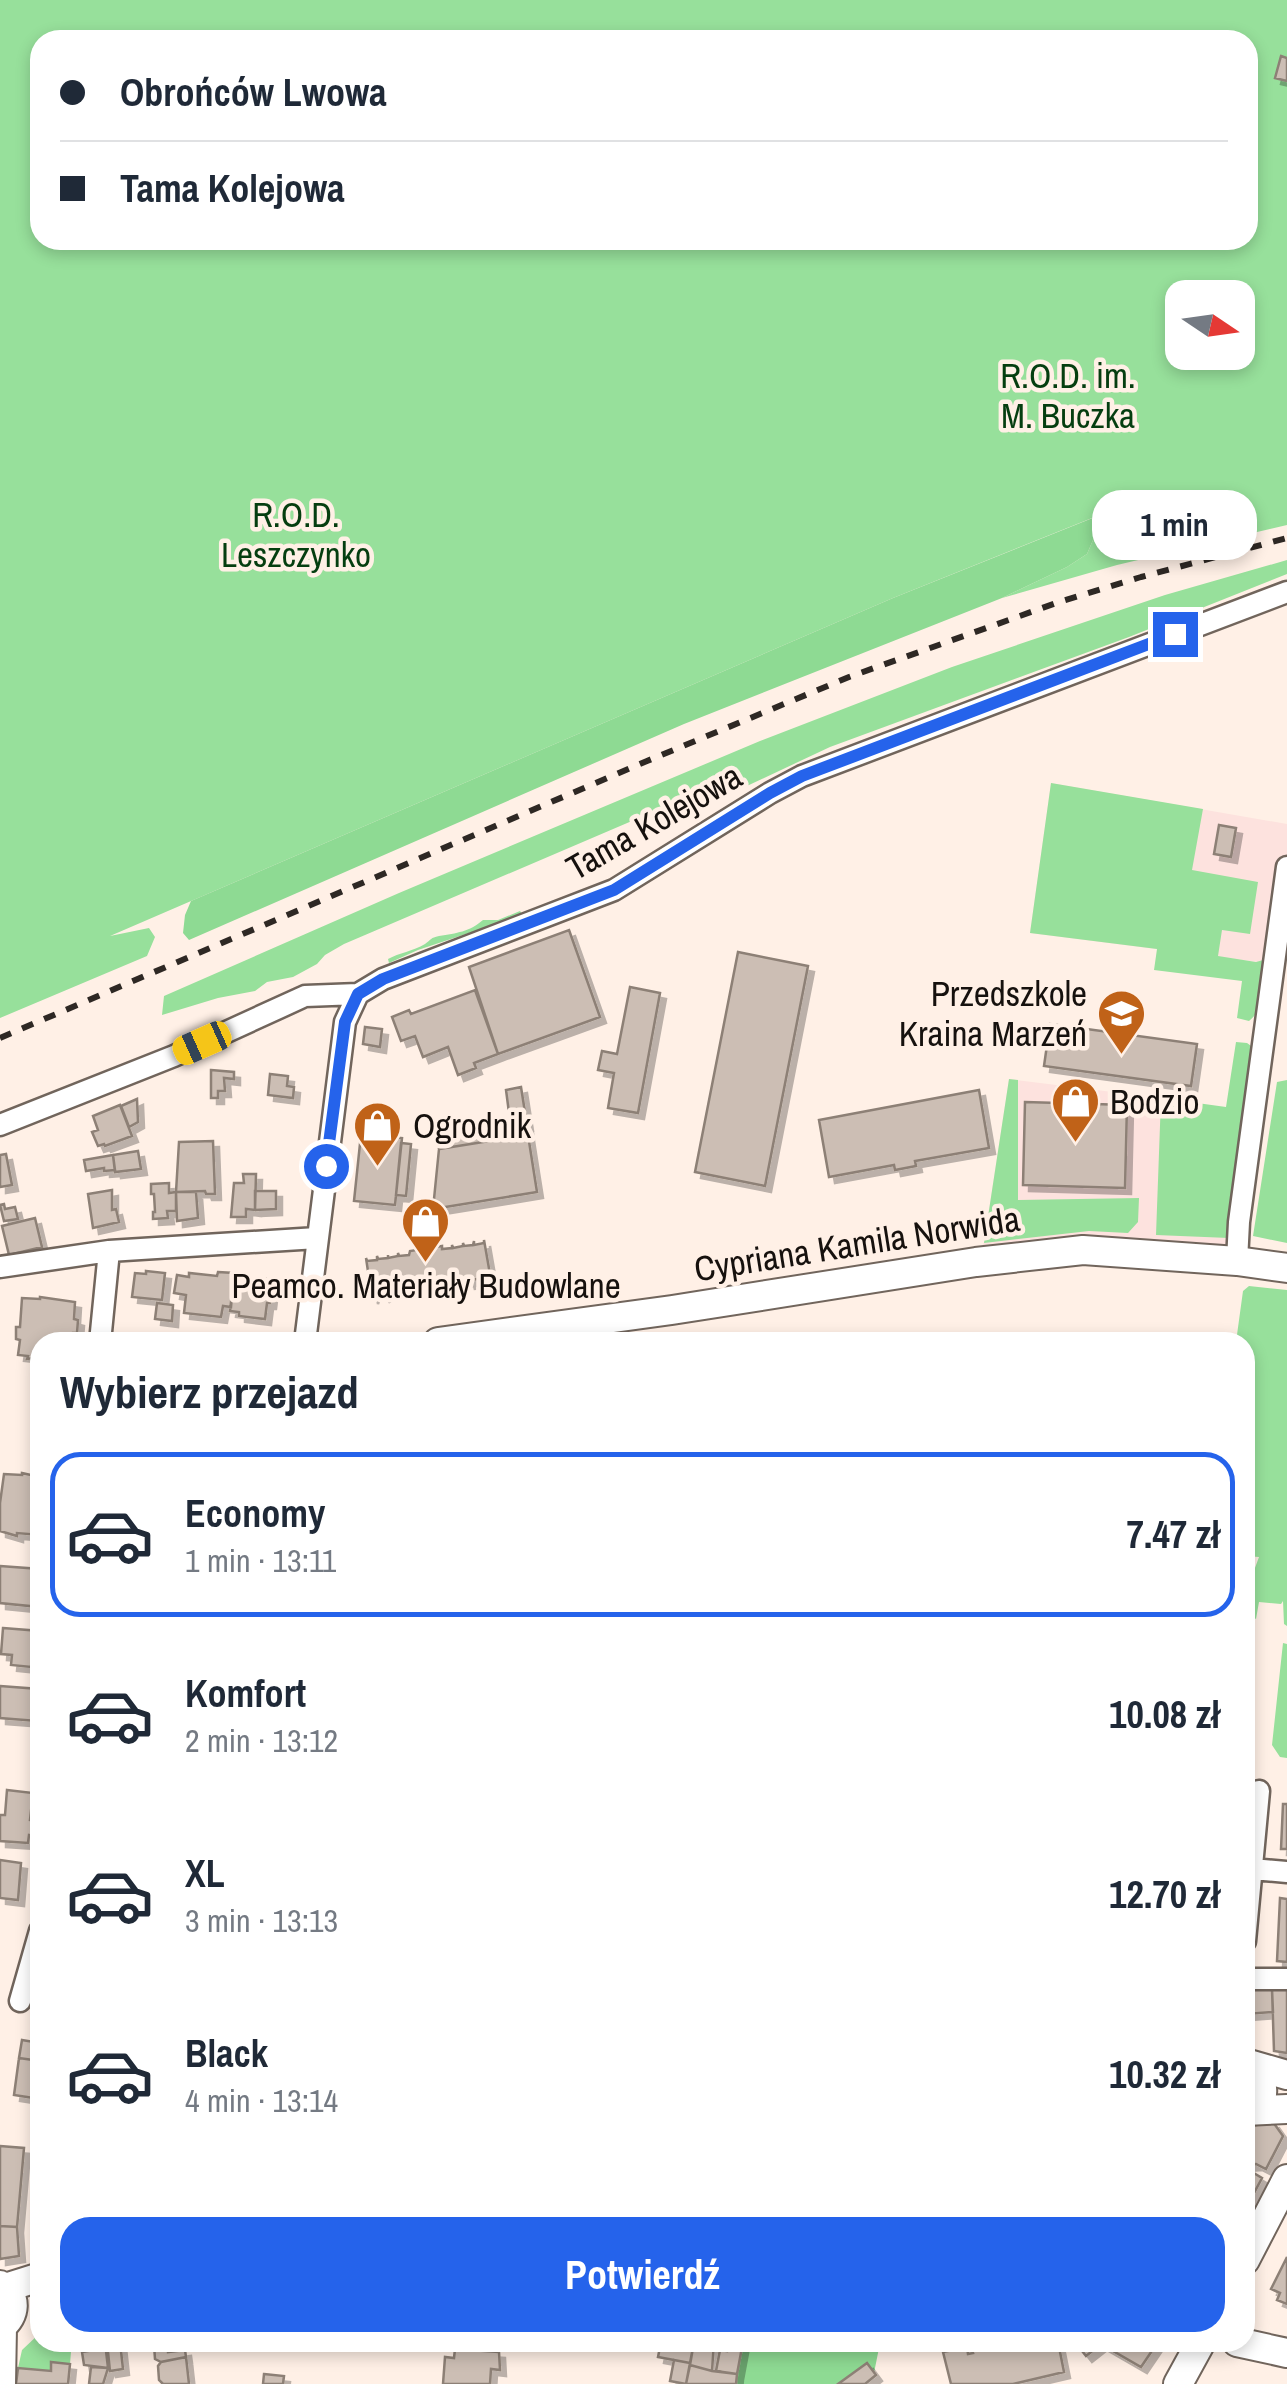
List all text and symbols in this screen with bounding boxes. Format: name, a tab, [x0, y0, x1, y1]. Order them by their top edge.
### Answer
text: Obrońców Lwowa	[120, 67, 387, 118]
text: Tama Kolejowa	[120, 163, 345, 214]
north arrow	[1165, 280, 1255, 370]
map controls	[1165, 280, 1255, 370]
park label: R.O.D. im. M. Buczka	[1000, 352, 1136, 439]
callout: 1 min	[1092, 489, 1258, 559]
park label: R.O.D. Leszczynko	[221, 491, 371, 578]
text: 1 min	[1140, 503, 1209, 546]
route end	[1153, 612, 1198, 657]
street label: Tama Kolejowa	[557, 752, 750, 891]
place label: Przedszkole Kraina Marzeń	[899, 970, 1087, 1057]
school or university icon: Przedszkole Kraina Marzeń	[1096, 988, 1148, 1056]
car	[168, 1017, 236, 1069]
shop icon: Bodzio	[1049, 1076, 1101, 1144]
place label: Bodzio	[1110, 1078, 1199, 1125]
shop icon: Ogrodnik	[352, 1100, 404, 1168]
place label: Ogrodnik	[413, 1102, 532, 1149]
route start	[304, 1144, 349, 1189]
street label: Cypriana Kamila Norwida	[691, 1195, 1023, 1292]
shop icon: Peamco. Materiały Budowlane	[400, 1196, 452, 1264]
place label: Peamco. Materiały Budowlane	[231, 1262, 621, 1309]
text: Wybierz przejazd	[60, 1361, 359, 1422]
text: Economy	[185, 1488, 325, 1539]
icon: car	[65, 1490, 155, 1580]
text: 7.47 zł	[1126, 1509, 1220, 1560]
text: 1 min · 13:11	[185, 1539, 336, 1582]
text: Komfort	[185, 1668, 306, 1719]
icon: car	[65, 1670, 155, 1760]
text: 10.08 zł	[1109, 1689, 1220, 1740]
text: 2 min · 13:12	[185, 1719, 338, 1762]
text: XL	[185, 1848, 225, 1899]
icon: car	[65, 1850, 155, 1940]
text: 12.70 zł	[1109, 1869, 1220, 1920]
text: 3 min · 13:13	[185, 1899, 338, 1942]
text: Black	[185, 2028, 268, 2079]
icon: car	[65, 2030, 155, 2120]
text: 10.32 zł	[1109, 2049, 1220, 2100]
text: 4 min · 13:14	[185, 2079, 338, 2122]
button: Potwierdź	[60, 2217, 1225, 2332]

